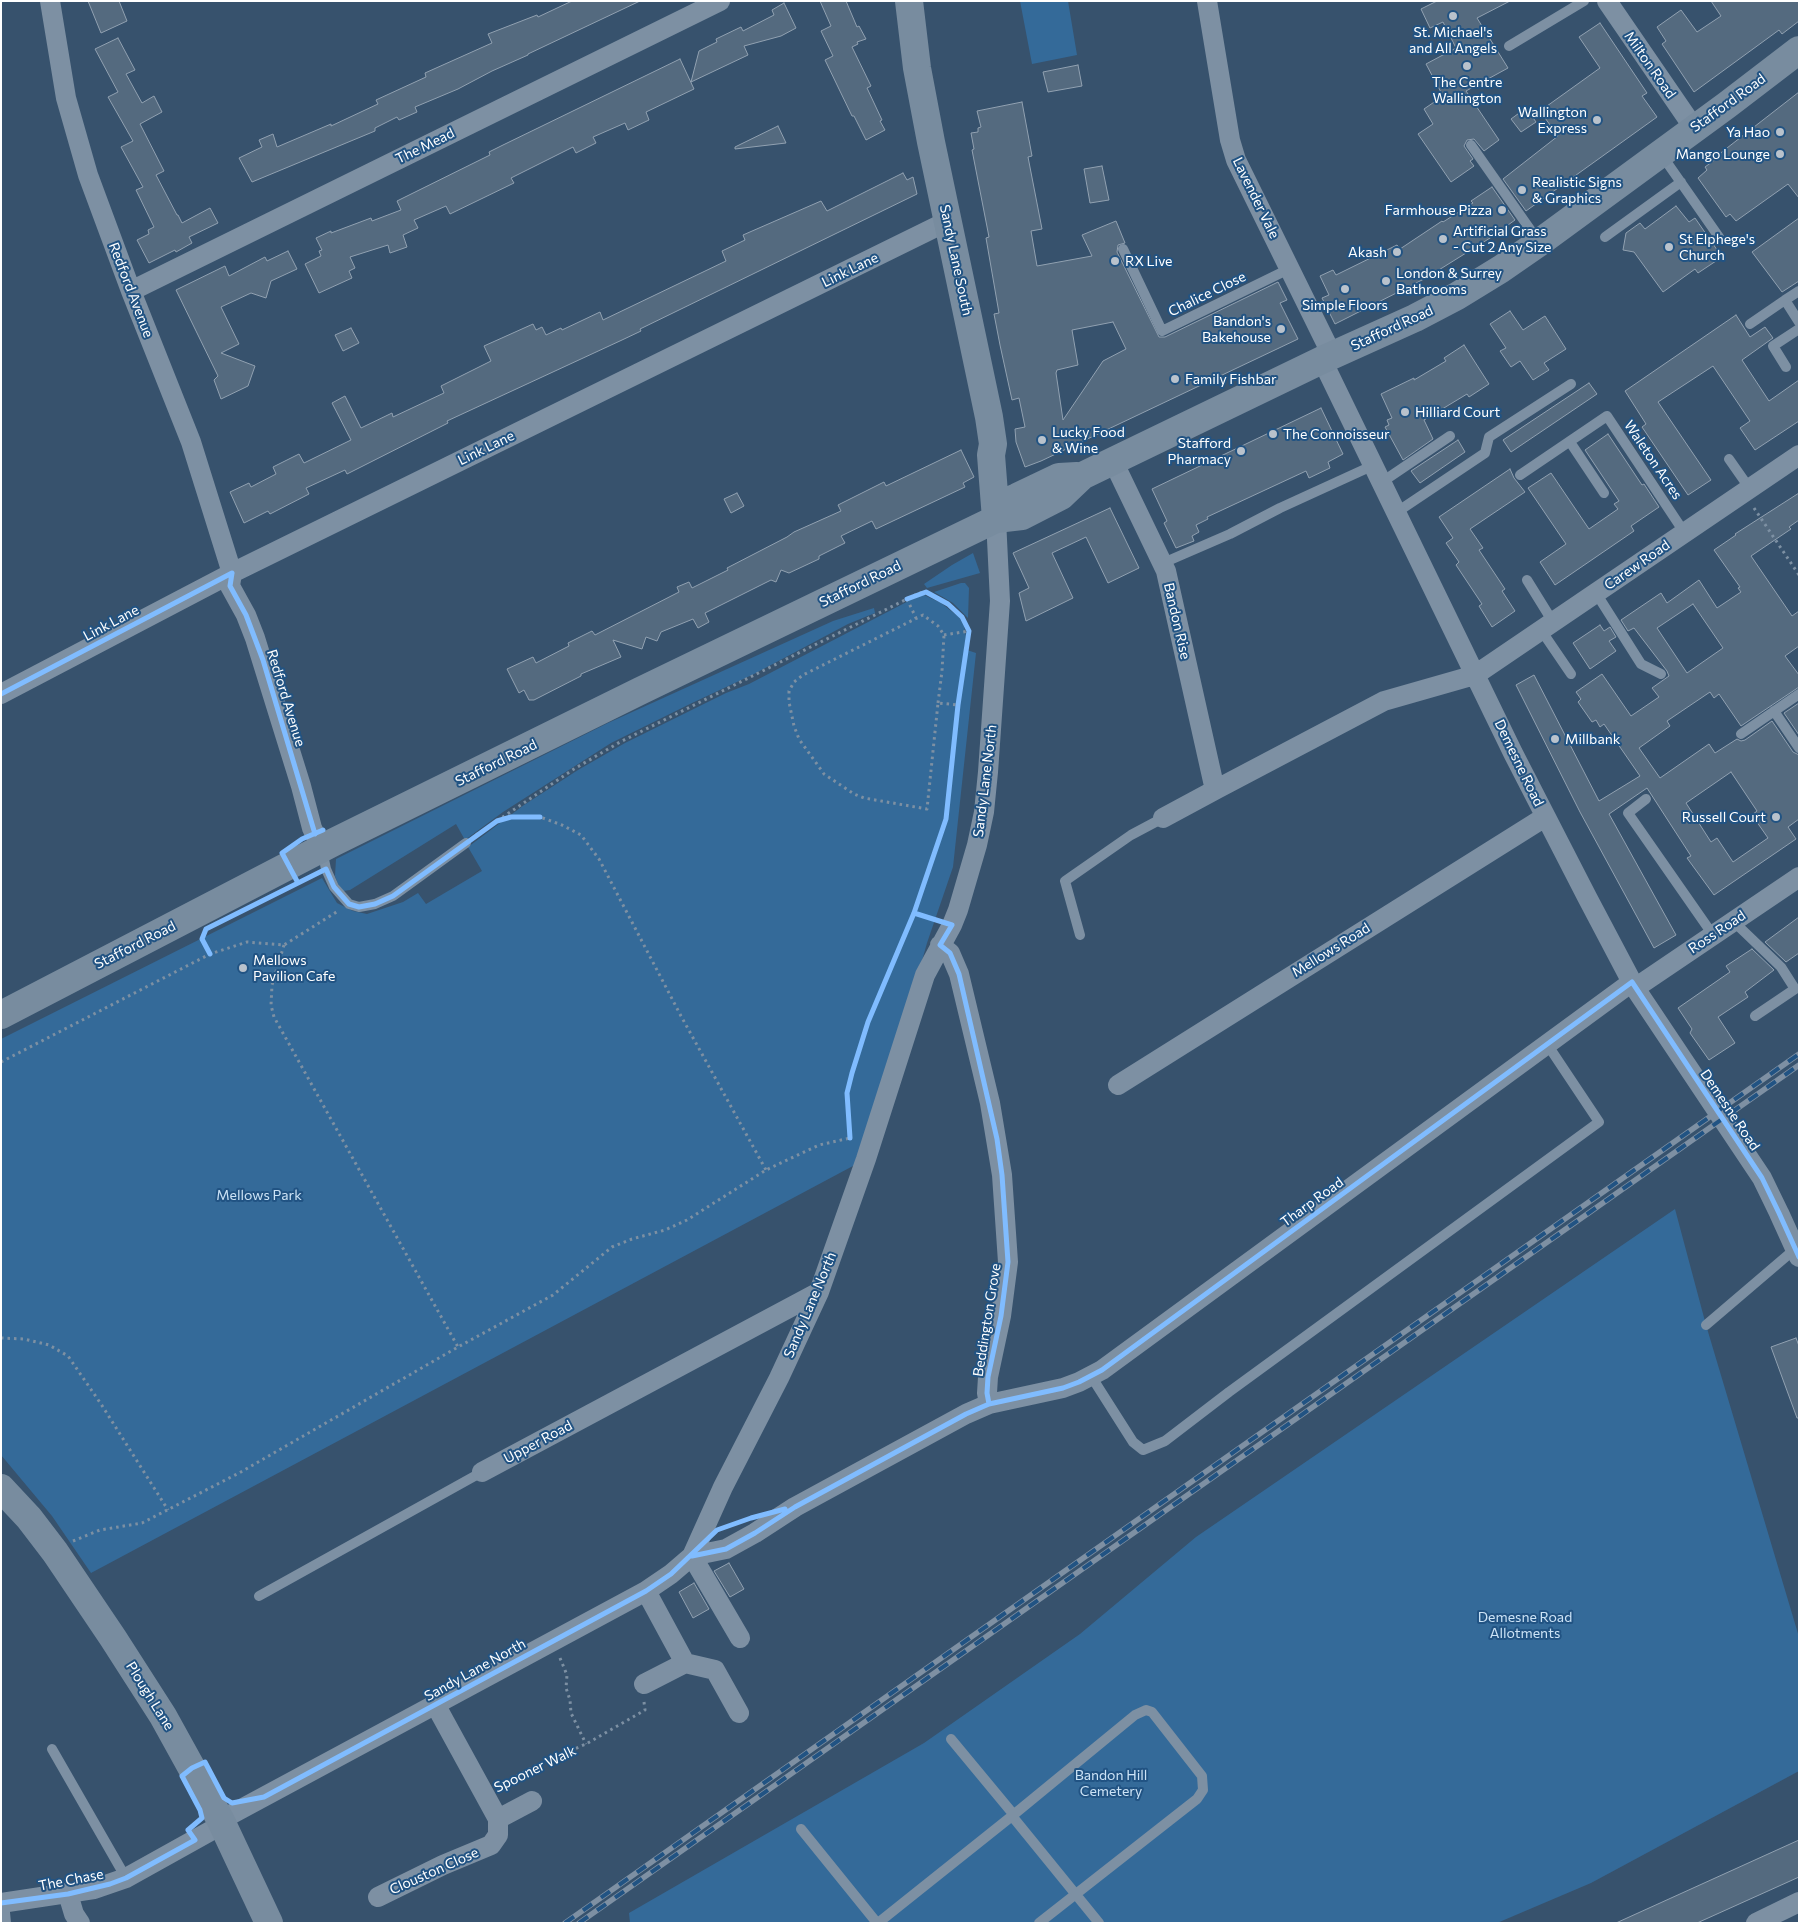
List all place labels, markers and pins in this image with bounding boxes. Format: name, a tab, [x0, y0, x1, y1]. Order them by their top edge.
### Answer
marker: St. Michael's and All Angels	[1447, 10, 1459, 22]
place label: St. Michael's and All Angels	[1409, 24, 1497, 56]
marker: The Centre Wallington	[1461, 60, 1473, 72]
place label: The Centre Wallington	[1432, 74, 1502, 106]
place label: Wallington Express	[1518, 104, 1587, 136]
marker: Wallington Express	[1591, 114, 1603, 126]
place label: Ya Hao	[1726, 124, 1770, 140]
marker: Ya Hao	[1774, 126, 1786, 138]
place label: Mango Lounge	[1676, 146, 1770, 162]
marker: Mango Lounge	[1774, 148, 1786, 160]
place label: Realistic Signs & Graphics	[1532, 174, 1622, 206]
marker: Realistic Signs & Graphics	[1516, 184, 1528, 196]
place label: Farmhouse Pizza	[1385, 202, 1492, 218]
marker: Farmhouse Pizza	[1496, 204, 1508, 216]
place label: Artificial Grass - Cut 2 Any Size	[1453, 223, 1551, 256]
place label: St Elphege's Church	[1679, 231, 1755, 264]
marker: Artificial Grass - Cut 2 Any Size	[1437, 233, 1449, 245]
marker: St Elphege's Church	[1663, 241, 1675, 253]
place label: Akash	[1348, 244, 1387, 260]
marker: Akash	[1391, 246, 1403, 258]
place label: RX Live	[1125, 253, 1172, 269]
marker: RX Live	[1109, 255, 1121, 267]
place label: London & Surrey Bathrooms	[1396, 265, 1502, 298]
marker: London & Surrey Bathrooms	[1380, 275, 1392, 287]
marker: Simple Floors	[1339, 283, 1351, 295]
place label: Simple Floors	[1302, 297, 1388, 313]
place label: Bandon's Bakehouse	[1202, 313, 1271, 346]
marker: Bandon's Bakehouse	[1275, 323, 1287, 335]
place label: Family Fishbar	[1185, 371, 1277, 387]
marker: Family Fishbar	[1169, 373, 1181, 385]
place label: Hilliard Court	[1415, 404, 1500, 420]
marker: Hilliard Court	[1399, 406, 1411, 418]
place label: Lucky Food & Wine	[1052, 424, 1125, 457]
place label: The Connoisseur	[1283, 426, 1390, 442]
marker: The Connoisseur	[1267, 428, 1279, 440]
marker: Lucky Food & Wine	[1036, 434, 1048, 446]
place label: Stafford Pharmacy	[1168, 435, 1231, 468]
marker: Stafford Pharmacy	[1235, 445, 1247, 457]
place label: Millbank	[1565, 731, 1620, 747]
marker: Millbank	[1549, 733, 1561, 745]
place label: Russell Court	[1682, 809, 1766, 825]
marker: Russell Court	[1770, 811, 1782, 823]
place label: Mellows Pavilion Cafe	[253, 952, 335, 984]
marker: Mellows Pavilion Cafe	[237, 962, 249, 974]

